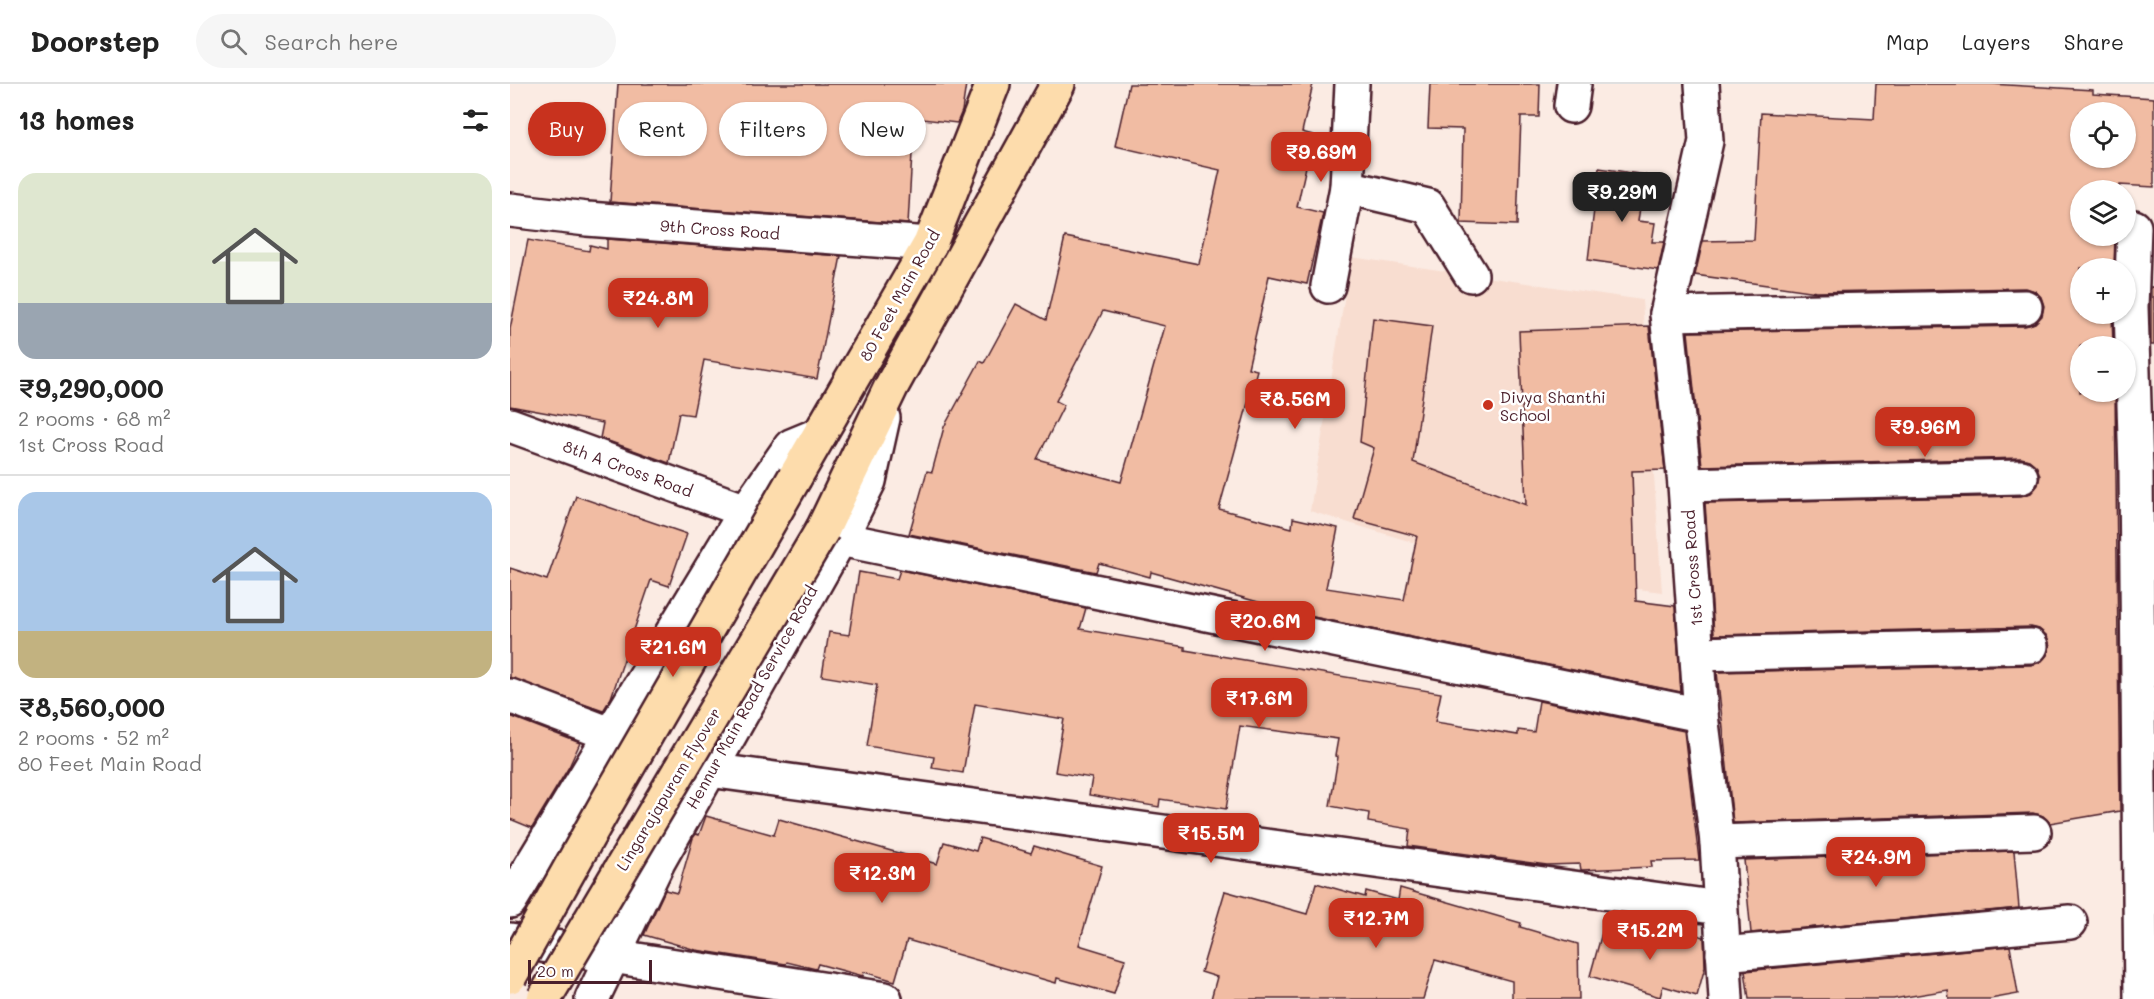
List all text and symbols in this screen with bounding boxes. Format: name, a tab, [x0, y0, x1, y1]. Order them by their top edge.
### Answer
search box	[196, 14, 616, 68]
text: Doorstep	[30, 23, 160, 59]
icon: search	[217, 25, 250, 58]
text: Search here	[265, 27, 398, 56]
text: Map	[1886, 28, 1929, 55]
text: Layers	[1962, 28, 2031, 55]
text: Share	[2064, 28, 2124, 55]
chip: Buy	[528, 102, 606, 156]
chip: Rent	[618, 102, 707, 156]
chip: Filters	[719, 102, 827, 156]
chip: New	[839, 102, 926, 156]
map controls	[2070, 102, 2136, 402]
button: locate	[2070, 102, 2136, 168]
text: 13 homes	[18, 103, 135, 137]
icon: filters	[459, 104, 492, 137]
pin: ₹9.69M	[1272, 132, 1370, 183]
text: ₹9.69M	[1285, 138, 1357, 164]
pin: ₹9.29M	[1573, 172, 1671, 223]
text: ₹9.29M	[1587, 178, 1657, 204]
button: layers	[2070, 180, 2136, 246]
icon: home	[201, 212, 309, 320]
street label: 9th Cross Road	[659, 214, 781, 244]
street label: 80 Feet Main Road	[854, 226, 944, 364]
button: +	[2070, 258, 2136, 324]
pin: ₹24.8M	[609, 278, 707, 329]
text: ₹24.8M	[622, 284, 694, 310]
button: −	[2070, 336, 2136, 402]
text: ₹9,290,000	[18, 371, 164, 405]
pin: ₹8.56M	[1246, 379, 1344, 430]
text: ₹8.56M	[1259, 385, 1331, 411]
place label: Divya Shanthi School	[1500, 386, 1606, 425]
marker: Divya Shanthi School	[1481, 398, 1495, 412]
text: 2 rooms · 68 m²	[18, 405, 171, 431]
pin: ₹9.96M	[1876, 407, 1974, 458]
text: ₹9.96M	[1889, 413, 1961, 439]
text: 1st Cross Road	[18, 431, 164, 457]
street label: 8th A Cross Road	[560, 435, 696, 501]
street label: 1st Cross Road	[1677, 509, 1707, 627]
icon: home	[201, 531, 309, 639]
street label: Hennur Main Road Service Road	[681, 582, 821, 812]
pin: ₹20.6M	[1216, 601, 1314, 652]
text: ₹20.6M	[1229, 607, 1301, 633]
pin: ₹21.6M	[624, 627, 722, 678]
text: ₹21.6M	[639, 633, 707, 659]
pin: ₹17.6M	[1210, 678, 1308, 729]
text: ₹17.6M	[1225, 684, 1293, 710]
text: ₹8,560,000	[18, 690, 165, 724]
street label: Lingarajapuram Flyover	[611, 704, 725, 874]
text: 2 rooms · 52 m²	[18, 724, 169, 750]
text: 80 Feet Main Road	[18, 750, 202, 776]
pin: ₹15.5M	[1162, 813, 1260, 864]
text: ₹15.5M	[1177, 819, 1245, 845]
pin: ₹24.9M	[1827, 837, 1925, 888]
text: ₹24.9M	[1840, 843, 1912, 869]
pin: ₹12.3M	[833, 853, 931, 904]
text: ₹12.3M	[848, 859, 916, 885]
pin: ₹12.7M	[1327, 898, 1425, 949]
text: ₹12.7M	[1343, 904, 1409, 930]
pin: ₹15.2M	[1601, 910, 1699, 961]
text: ₹15.2M	[1616, 916, 1684, 942]
scale bar	[528, 957, 652, 984]
text: 20 m	[537, 960, 574, 981]

